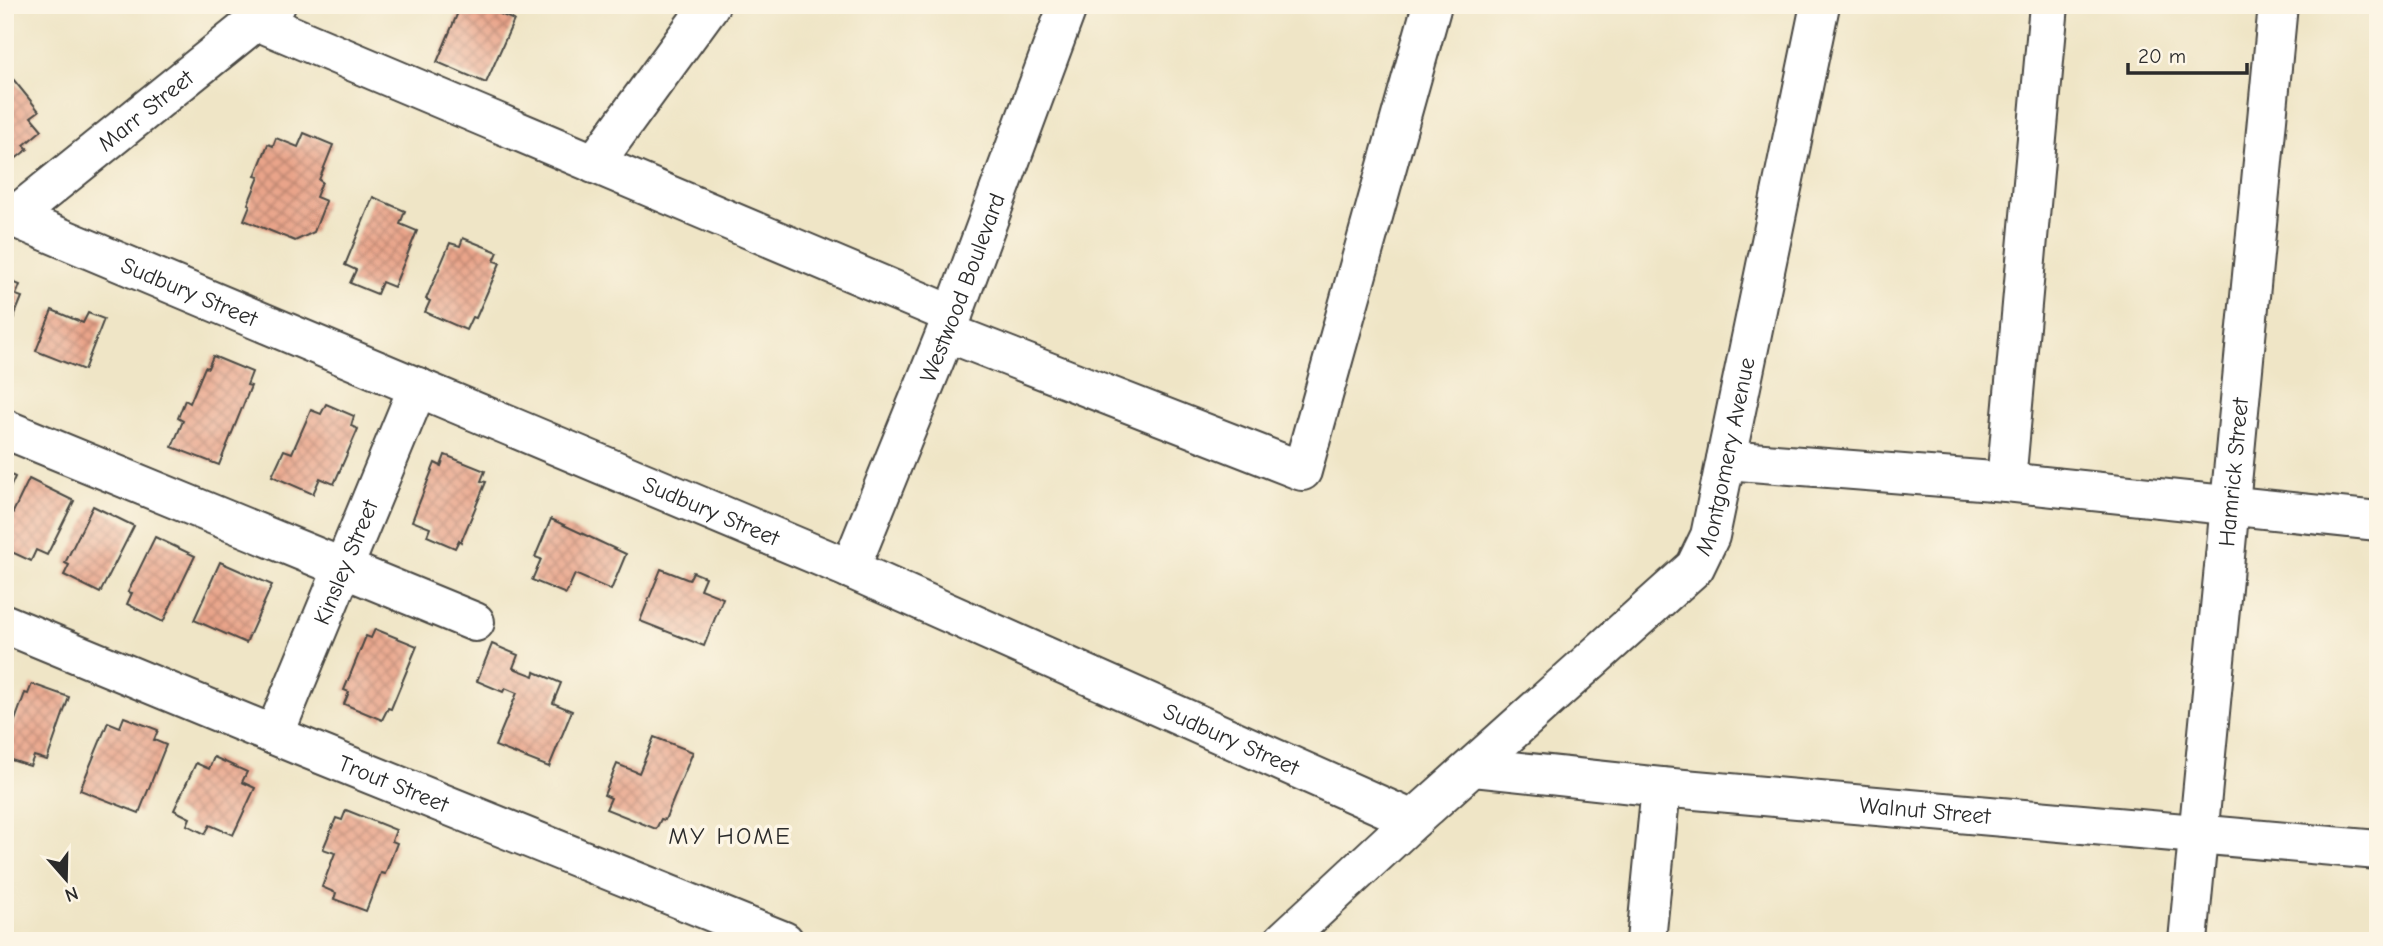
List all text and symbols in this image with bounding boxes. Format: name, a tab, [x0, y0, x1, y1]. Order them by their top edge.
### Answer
scale bar	[2128, 32, 2246, 76]
text: 20 m	[2138, 44, 2186, 68]
street label: Marr Street	[92, 63, 200, 157]
street label: Westwood Boulevard	[914, 189, 1011, 386]
street label: Sudbury Street	[117, 251, 263, 333]
street label: Montgomery Avenue	[1689, 355, 1760, 560]
street label: Hamrick Street	[2212, 395, 2254, 548]
street label: Sudbury Street	[639, 470, 785, 552]
street label: Kinsley Street	[308, 494, 384, 629]
street label: Sudbury Street	[1159, 697, 1305, 782]
street label: Trout Street	[334, 749, 454, 818]
street label: Walnut Street	[1858, 791, 1993, 830]
district label: MY HOME	[668, 822, 792, 850]
north arrow	[32, 844, 102, 914]
text: N	[62, 882, 81, 906]

